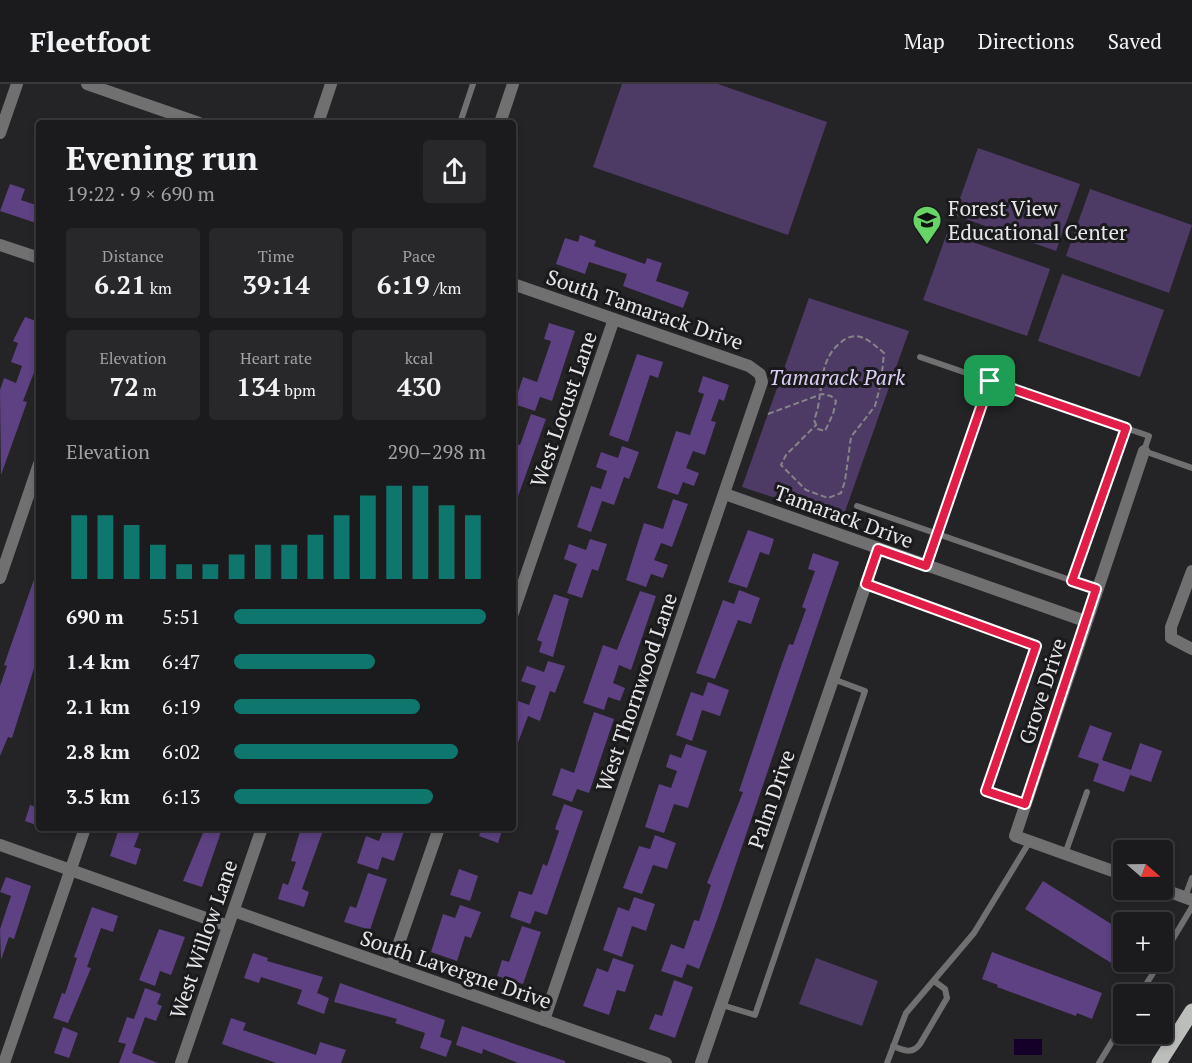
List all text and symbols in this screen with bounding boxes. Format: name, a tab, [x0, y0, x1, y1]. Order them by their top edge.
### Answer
text: Fleetfoot	[30, 23, 151, 60]
text: Map	[904, 27, 945, 55]
text: Directions	[978, 27, 1075, 55]
text: Saved	[1108, 27, 1162, 55]
text: Evening run	[66, 136, 258, 179]
button: share	[423, 140, 486, 203]
text: 19:22 · 9 × 690 m	[66, 180, 215, 207]
place label: Forest View Educational Center	[948, 194, 1127, 246]
school or university icon: Forest View Educational Center	[911, 204, 943, 246]
text: Distance	[102, 245, 164, 267]
text: Time	[258, 245, 294, 267]
text: Pace	[403, 245, 435, 267]
street label: South Tamarack Drive	[543, 262, 747, 356]
text: 6.21	[94, 267, 146, 301]
text: 39:14	[242, 267, 310, 301]
text: 6:19	[377, 267, 430, 301]
text: km	[146, 277, 172, 299]
text: /km	[430, 277, 461, 299]
street label: West Locust Lane	[523, 327, 603, 491]
text: Elevation	[99, 347, 167, 369]
text: Heart rate	[240, 347, 312, 369]
text: kcal	[405, 347, 433, 369]
pin	[964, 355, 1015, 406]
park label: Tamarack Park	[769, 363, 906, 391]
icon: arrive	[973, 364, 1006, 397]
text: 72	[109, 369, 139, 403]
text: 134	[236, 369, 280, 403]
text: 430	[397, 369, 441, 403]
text: m	[139, 379, 157, 401]
text: bpm	[280, 379, 316, 401]
text: Elevation	[66, 438, 150, 465]
text: 290–298 m	[387, 438, 486, 465]
street label: Tamarack Drive	[771, 478, 917, 554]
street label: West Thornwood Lane	[589, 589, 683, 795]
text: 690 m	[66, 603, 124, 630]
text: 5:51	[162, 603, 201, 630]
street label: Grove Drive	[1012, 634, 1072, 748]
text: 1.4 km	[66, 648, 130, 675]
text: 6:47	[162, 648, 201, 675]
text: 2.1 km	[66, 693, 130, 720]
text: 6:19	[162, 693, 201, 720]
text: 2.8 km	[66, 738, 130, 765]
text: 6:02	[162, 738, 201, 765]
street label: Palm Drive	[741, 746, 801, 852]
text: 3.5 km	[66, 783, 130, 810]
text: 6:13	[162, 783, 201, 810]
north arrow	[1113, 840, 1173, 900]
map controls	[1113, 840, 1173, 1044]
street label: West Willow Lane	[163, 856, 243, 1022]
button: +	[1113, 912, 1173, 972]
street label: South Lavergne Drive	[357, 923, 555, 1015]
button: −	[1113, 984, 1173, 1044]

